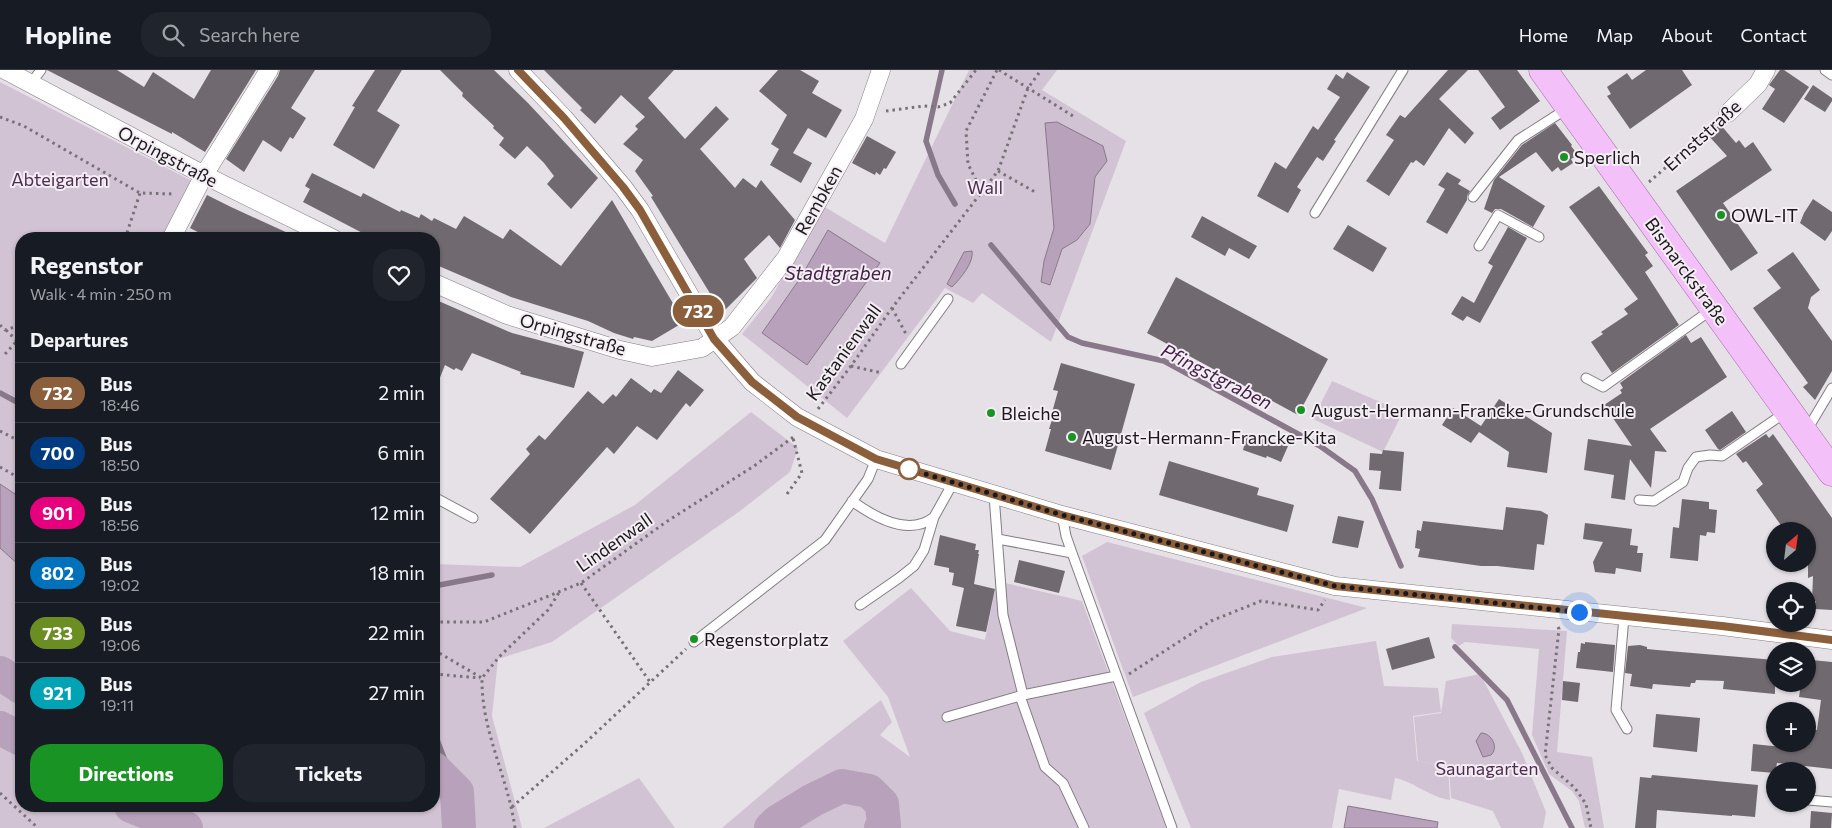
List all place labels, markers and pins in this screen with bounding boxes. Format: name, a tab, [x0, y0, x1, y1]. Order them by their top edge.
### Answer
place label: Sperlich	[1574, 146, 1640, 168]
marker: Sperlich	[1558, 151, 1570, 163]
place label: OWL-IT	[1731, 204, 1798, 226]
marker: OWL-IT	[1715, 209, 1727, 221]
place label: August-Hermann-Francke-Grundschule	[1311, 399, 1635, 421]
place label: Bleiche	[1001, 402, 1060, 424]
marker: August-Hermann-Francke-Grundschule	[1295, 404, 1307, 416]
marker: Bleiche	[985, 407, 997, 419]
place label: August-Hermann-Francke-Kita	[1082, 426, 1336, 448]
marker: August-Hermann-Francke-Kita	[1066, 431, 1078, 443]
unlabelled marker	[898, 458, 920, 480]
place label: Regenstorplatz	[704, 628, 829, 650]
marker: Regenstorplatz	[688, 633, 700, 645]

